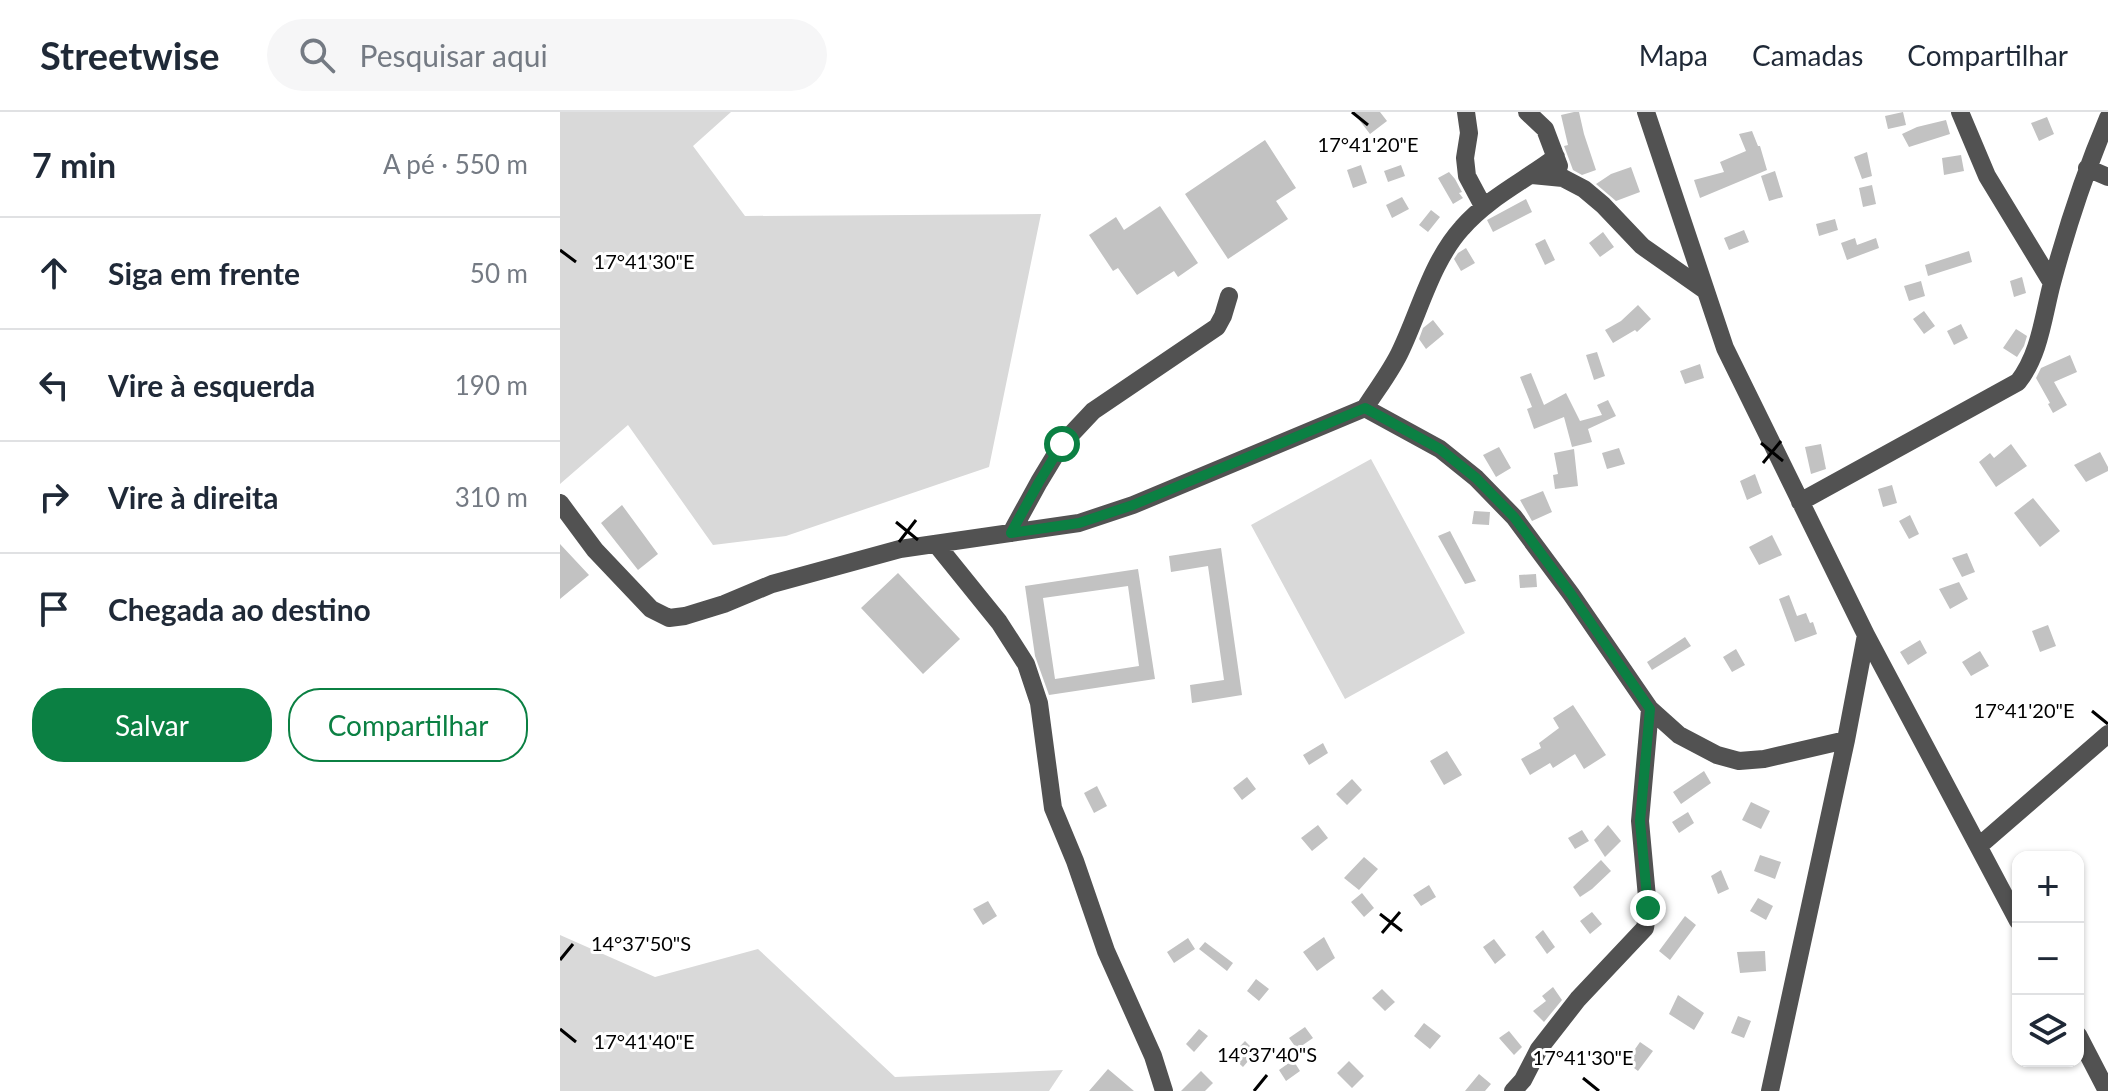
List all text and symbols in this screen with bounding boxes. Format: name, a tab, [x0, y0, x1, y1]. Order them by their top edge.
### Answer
search box	[267, 19, 827, 91]
text: Streetwise	[40, 32, 219, 78]
icon: search	[295, 33, 339, 77]
text: Pesquisar aqui	[359, 37, 548, 73]
text: Mapa	[1639, 38, 1708, 72]
text: Camadas	[1752, 38, 1863, 72]
text: Compartilhar	[1907, 38, 2068, 72]
text: 17°41'20"E	[1318, 132, 1418, 156]
text: 7 min	[32, 144, 116, 185]
text: A pé · 550 m	[383, 148, 528, 180]
text: 17°41'30"E	[594, 249, 694, 273]
icon: ahead	[32, 251, 76, 295]
text: Siga em frente	[108, 255, 300, 291]
text: 50 m	[470, 257, 528, 289]
icon: left	[32, 363, 76, 407]
text: Vire à esquerda	[108, 367, 315, 403]
text: 190 m	[455, 369, 528, 401]
route start	[1044, 426, 1080, 462]
icon: right	[32, 475, 76, 519]
text: Vire à direita	[108, 479, 278, 515]
text: 310 m	[455, 481, 528, 513]
icon: arrive	[32, 587, 76, 631]
text: Chegada ao destino	[108, 591, 371, 627]
button: Salvar	[32, 688, 272, 762]
button: Compartilhar	[288, 688, 528, 762]
text: 17°41'20"E	[1974, 698, 2074, 722]
map controls	[2012, 851, 2084, 1067]
button: +	[2012, 851, 2084, 923]
route end	[1630, 890, 1666, 926]
button: −	[2012, 923, 2084, 995]
text: 14°37'50"S	[591, 931, 691, 955]
button: layers	[2012, 995, 2084, 1067]
text: 17°41'40"E	[594, 1029, 694, 1053]
text: 14°37'40"S	[1217, 1042, 1317, 1066]
text: 17°41'30"E	[1533, 1045, 1633, 1069]

